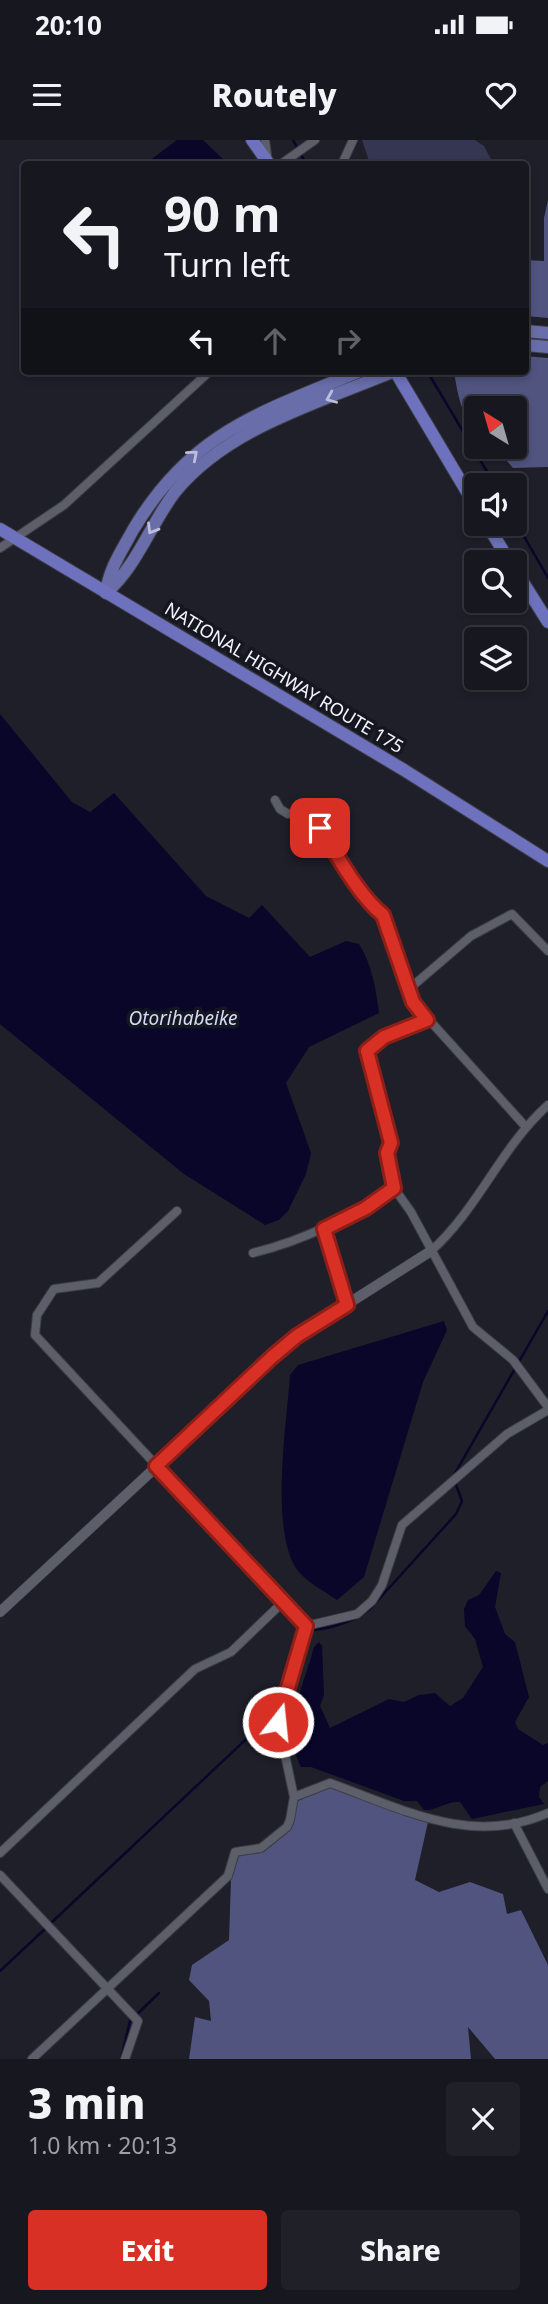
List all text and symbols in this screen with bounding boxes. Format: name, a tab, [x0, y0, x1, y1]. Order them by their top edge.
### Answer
text: 20:10	[35, 7, 102, 43]
text: Routely	[212, 73, 336, 116]
icon: menu	[28, 76, 66, 114]
icon: heart	[482, 76, 520, 114]
text: 90 m	[164, 180, 281, 246]
icon: left	[49, 189, 140, 280]
text: Turn left	[164, 243, 290, 286]
icon: left	[183, 322, 221, 360]
icon: ahead	[256, 322, 294, 360]
icon: right	[329, 322, 367, 360]
one-way arrow	[326, 389, 338, 403]
north arrow	[464, 396, 527, 458]
map controls	[464, 396, 527, 690]
one-way arrow	[185, 451, 198, 463]
button: sound	[464, 473, 527, 536]
one-way arrow	[147, 521, 160, 534]
button: search	[464, 550, 527, 613]
street label: NATIONAL HIGHWAY ROUTE 175	[161, 596, 408, 758]
button: layers	[464, 627, 527, 690]
pin	[290, 798, 350, 858]
icon: arrive	[301, 809, 339, 847]
water label: Otorihabeike	[129, 1005, 237, 1031]
position arrow	[241, 1685, 315, 1759]
text: 3 min	[28, 2074, 145, 2131]
button: close	[446, 2082, 520, 2156]
text: 1.0 km · 20:13	[28, 2129, 177, 2161]
button: Exit	[28, 2210, 267, 2290]
button: Share	[281, 2210, 520, 2290]

